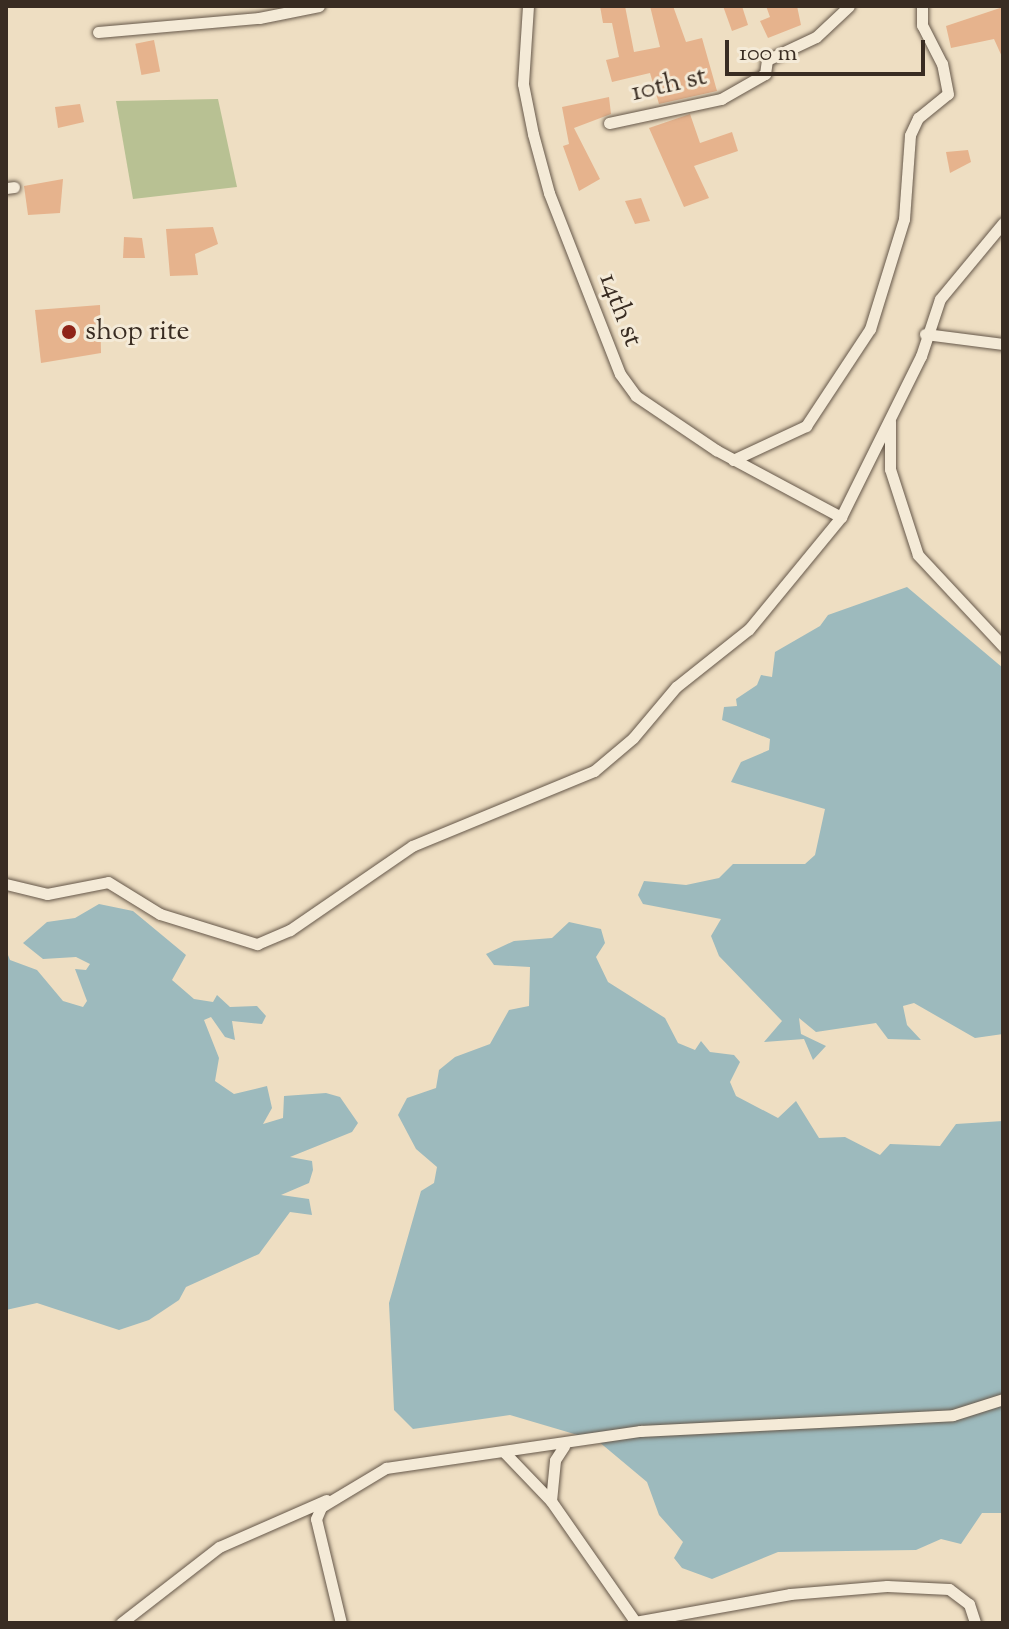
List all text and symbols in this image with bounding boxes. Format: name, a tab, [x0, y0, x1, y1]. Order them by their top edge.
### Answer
scale bar	[729, 24, 929, 74]
text: 100 m	[739, 37, 797, 71]
street label: 10th st	[628, 60, 710, 110]
street label: 14th st	[591, 269, 649, 351]
place label: shop rite	[85, 315, 190, 349]
marker: shop rite	[60, 323, 78, 341]

